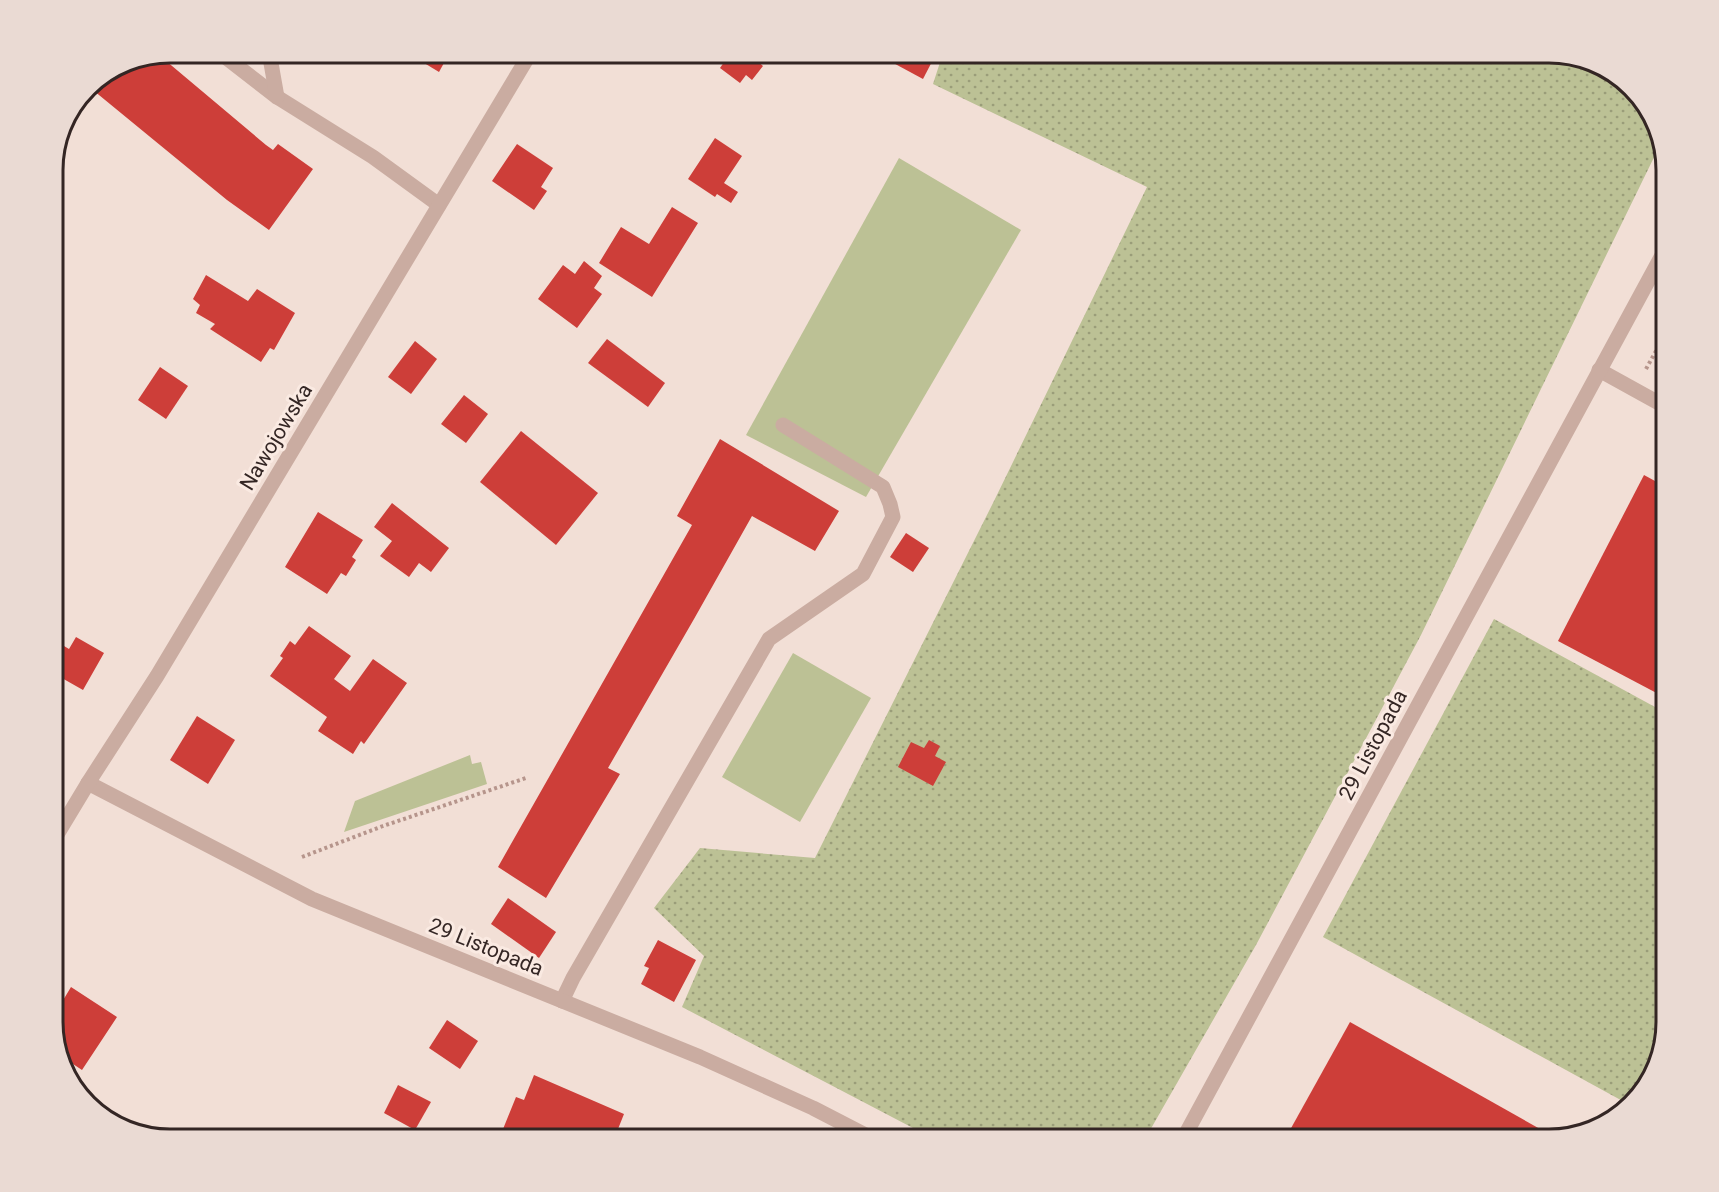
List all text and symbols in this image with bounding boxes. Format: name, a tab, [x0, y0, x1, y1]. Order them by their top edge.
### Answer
street label: Nawojowska	[235, 379, 317, 495]
street label: 29 Listopada	[1334, 686, 1412, 804]
street label: 29 Listopada	[425, 913, 547, 981]

